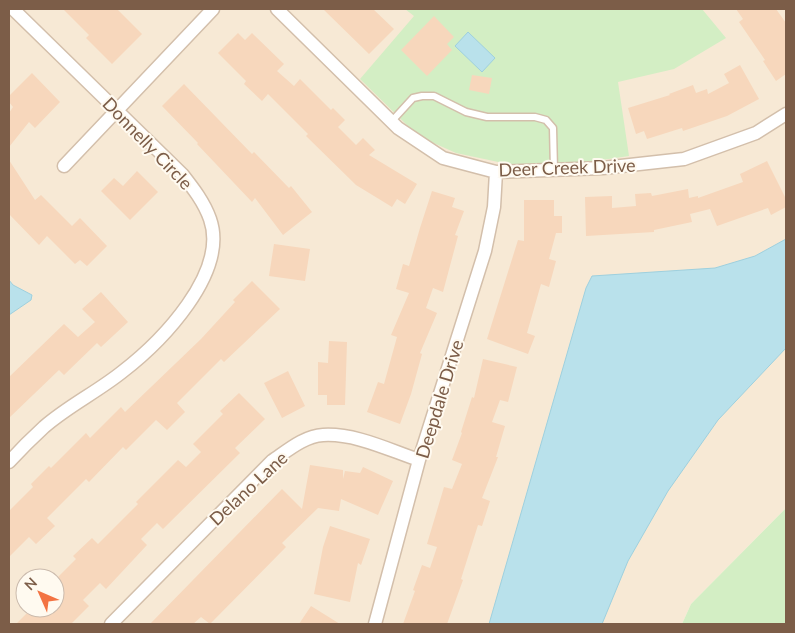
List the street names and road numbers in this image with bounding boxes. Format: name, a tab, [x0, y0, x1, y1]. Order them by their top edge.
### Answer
street label: Donnelly Circle	[98, 92, 198, 194]
street label: Deer Creek Drive	[498, 154, 636, 180]
street label: Deepdale Drive	[411, 337, 467, 461]
street label: Delano Lane	[204, 446, 292, 530]

